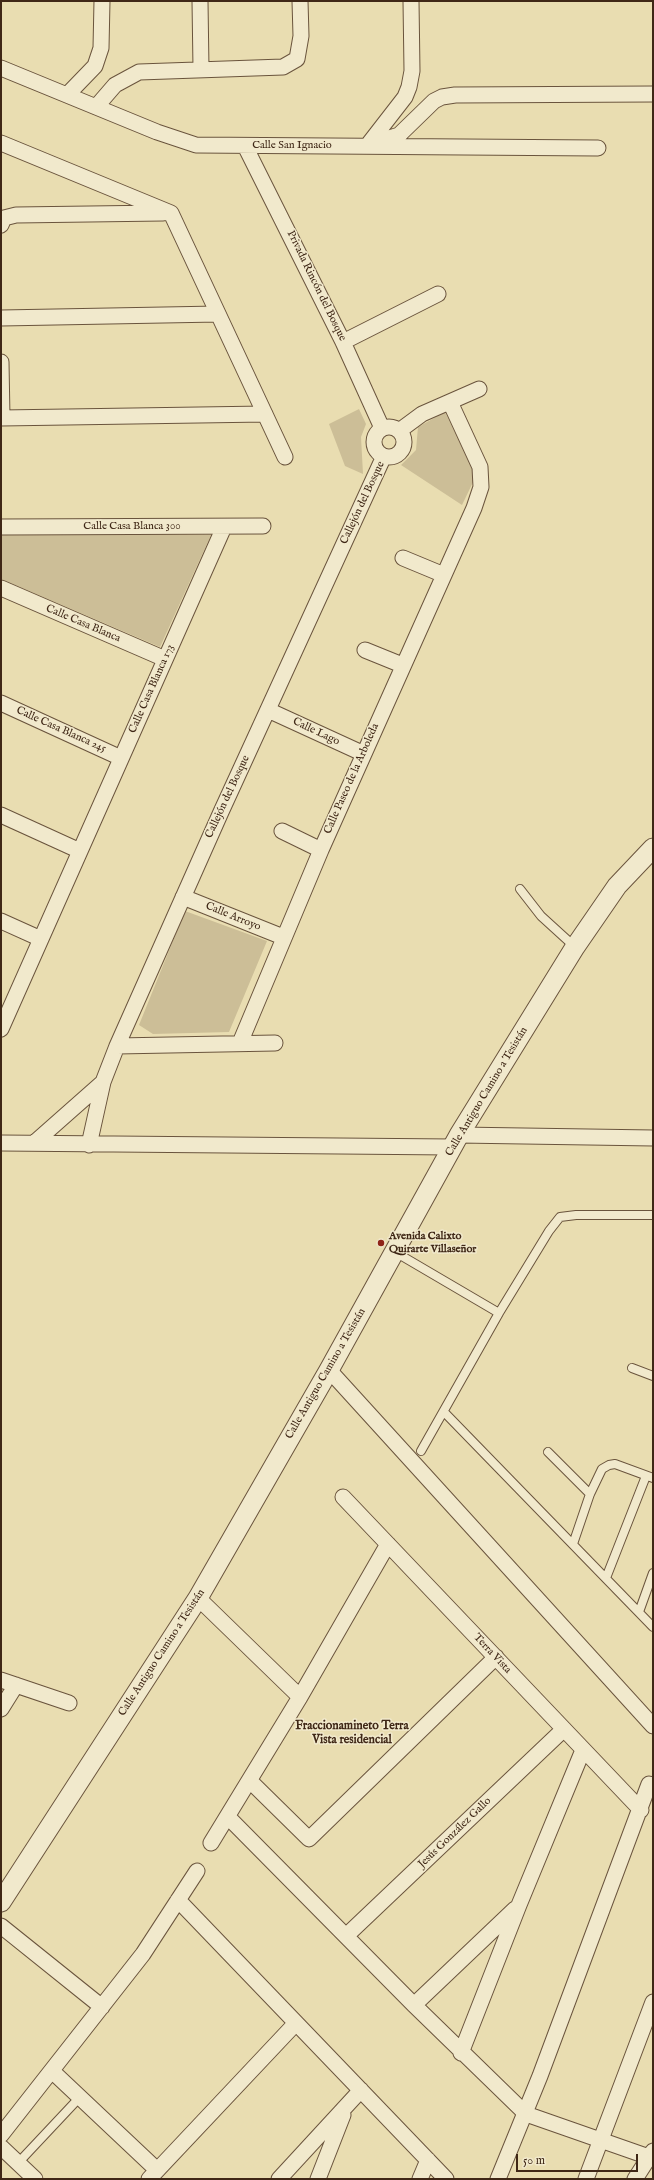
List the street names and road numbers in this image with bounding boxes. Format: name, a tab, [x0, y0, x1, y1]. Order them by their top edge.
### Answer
street label: Calle San Ignacio	[252, 139, 332, 153]
street label: Privada Rincón del Bosque	[283, 229, 349, 343]
street label: Callejón del Bosque	[338, 459, 388, 547]
street label: Calle Casa Blanca 300	[83, 520, 181, 534]
street label: Calle Casa Blanca	[44, 602, 122, 646]
street label: Calle Casa Blanca 173	[126, 643, 178, 735]
street label: Calle Casa Blanca 245	[14, 704, 108, 756]
street label: Calle Lago	[290, 715, 342, 749]
street label: Calle Paseo de la Arboleda	[322, 722, 382, 836]
street label: Callejón del Bosque	[203, 753, 253, 841]
street label: Calle Arroyo	[203, 900, 263, 934]
street label: Calle Antiguo Camino a Tesistán	[443, 1025, 531, 1159]
street label: Calle Antiguo Camino a Tesistán	[283, 1306, 369, 1442]
street label: Calle Antiguo Camino a Tesistán	[116, 1587, 208, 1719]
street label: Terra Vista	[470, 1631, 514, 1677]
street label: Jesús González Gallo	[416, 1795, 494, 1871]

